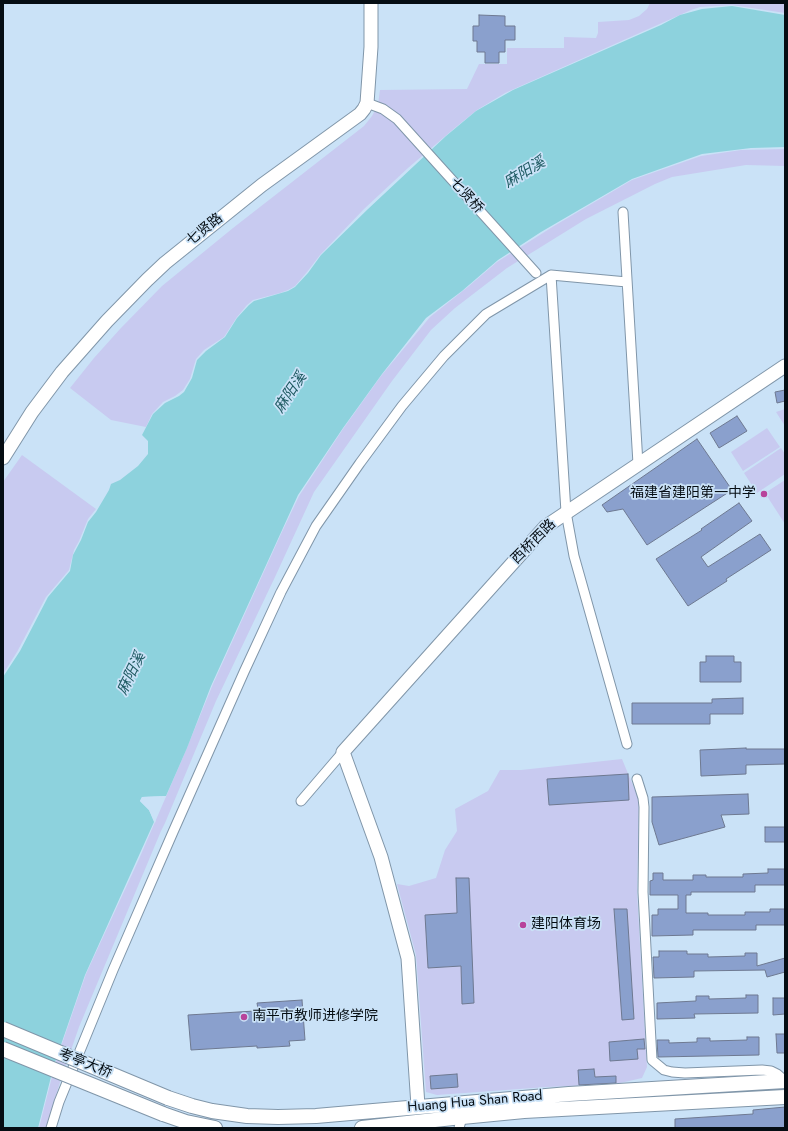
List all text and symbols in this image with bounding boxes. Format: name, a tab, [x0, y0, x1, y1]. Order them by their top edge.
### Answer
water label: 麻阳溪	[501, 154, 549, 192]
street label: 七贤桥	[446, 175, 486, 217]
street label: 七贤路	[183, 210, 227, 250]
water label: 麻阳溪	[271, 369, 311, 417]
place label: 福建省建阳第一中学	[630, 486, 756, 502]
marker: 福建省建阳第一中学	[759, 489, 769, 499]
street label: 西桥西路	[508, 516, 560, 568]
water label: 麻阳溪	[114, 650, 150, 698]
place label: 建阳体育场	[531, 917, 601, 933]
marker: 建阳体育场	[518, 920, 528, 930]
place label: 南平市教师进修学院	[252, 1009, 378, 1025]
marker: 南平市教师进修学院	[239, 1012, 249, 1022]
street label: 考亭大桥	[56, 1046, 114, 1082]
street label: Huang Hua Shan Road	[407, 1088, 543, 1116]

